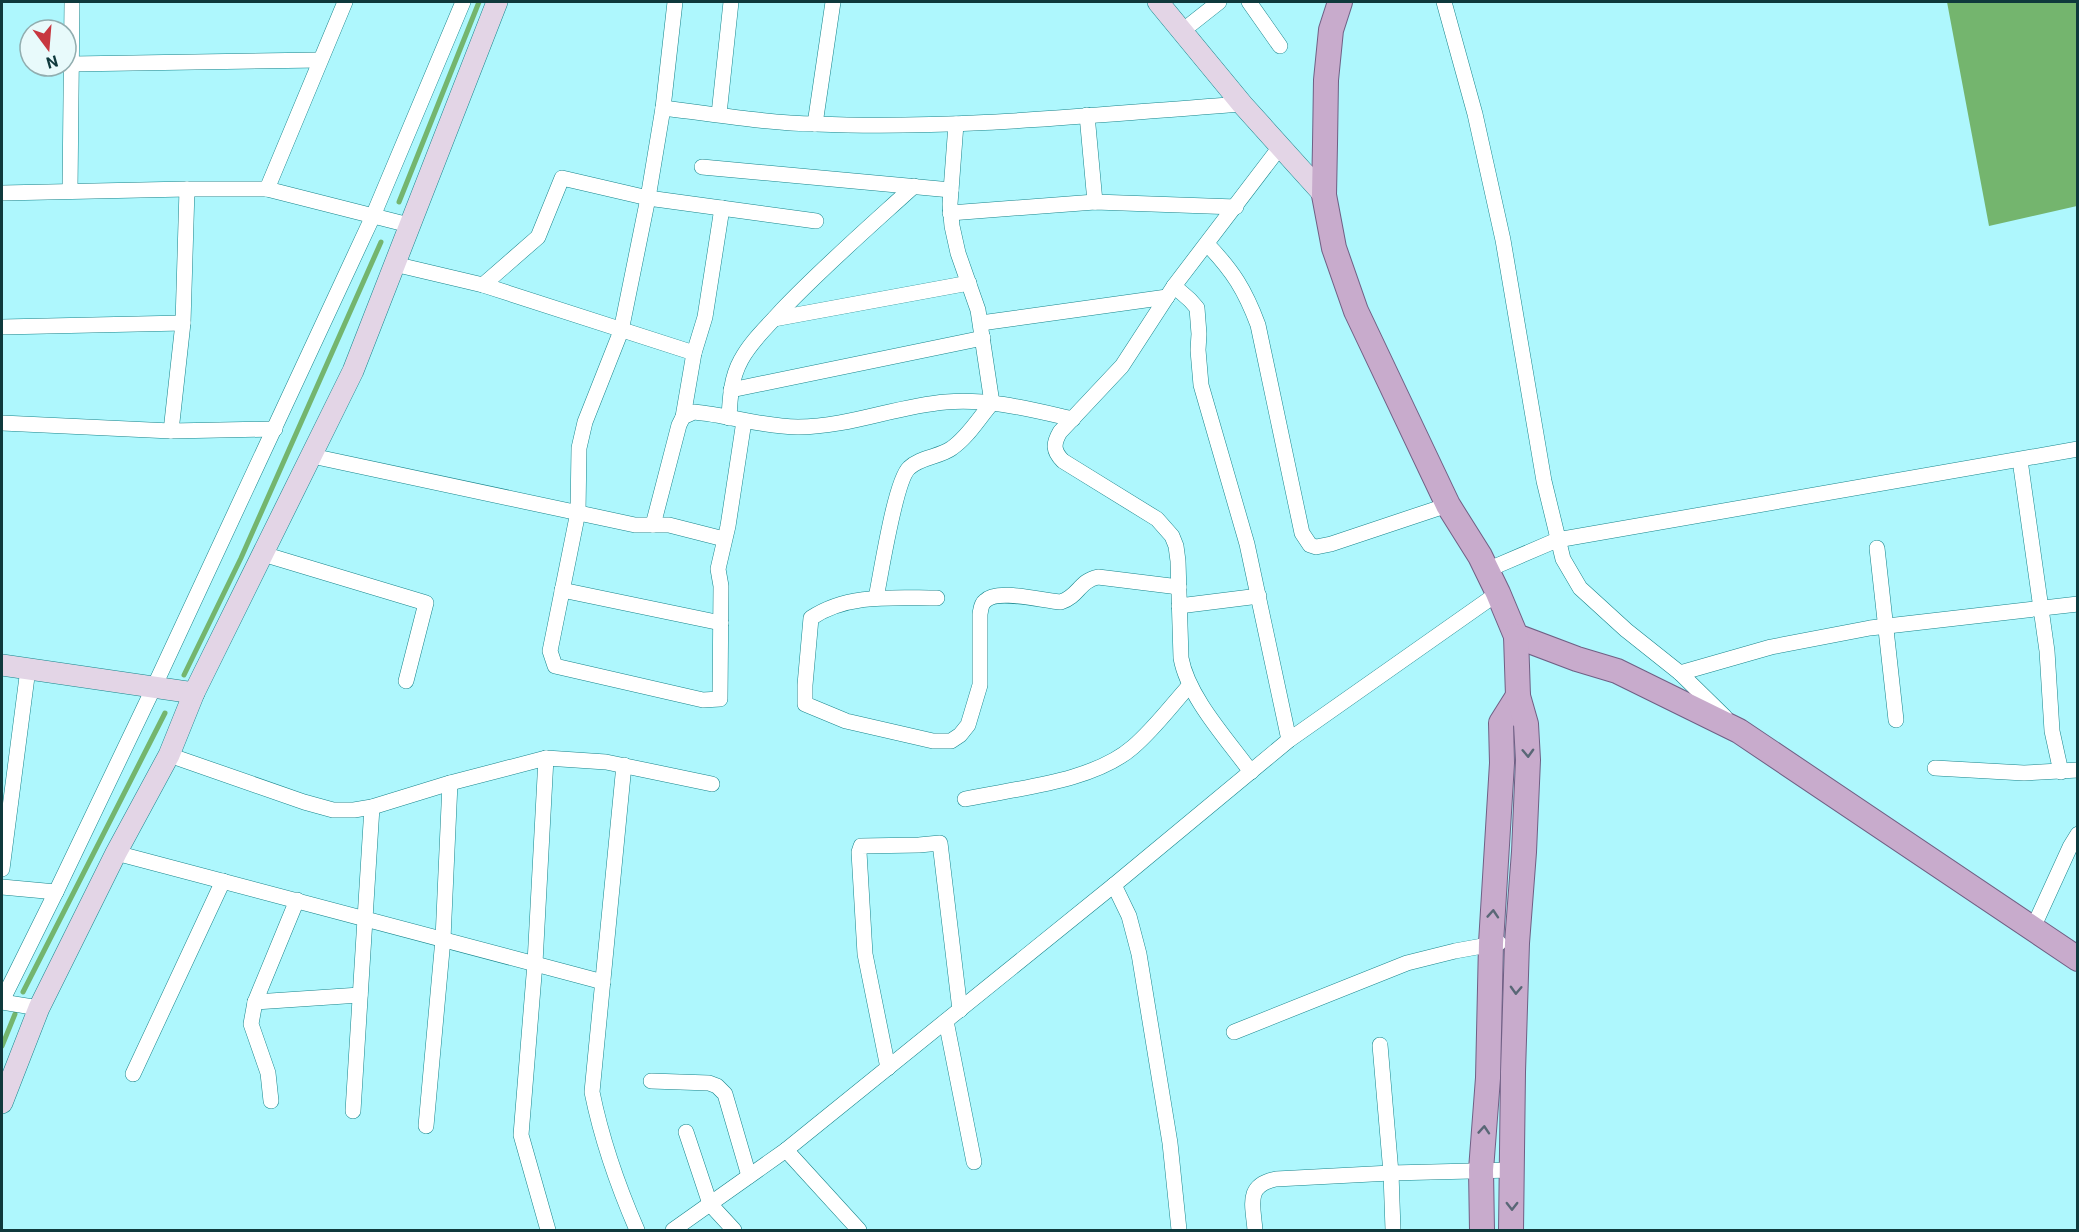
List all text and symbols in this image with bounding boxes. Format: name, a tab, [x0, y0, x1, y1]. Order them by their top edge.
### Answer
north arrow	[18, 18, 78, 78]
text: N	[44, 51, 60, 73]
one-way arrow	[1521, 749, 1534, 758]
one-way arrow	[1487, 910, 1500, 919]
one-way arrow	[1509, 985, 1522, 994]
one-way arrow	[1477, 1126, 1490, 1135]
one-way arrow	[1506, 1201, 1518, 1210]

